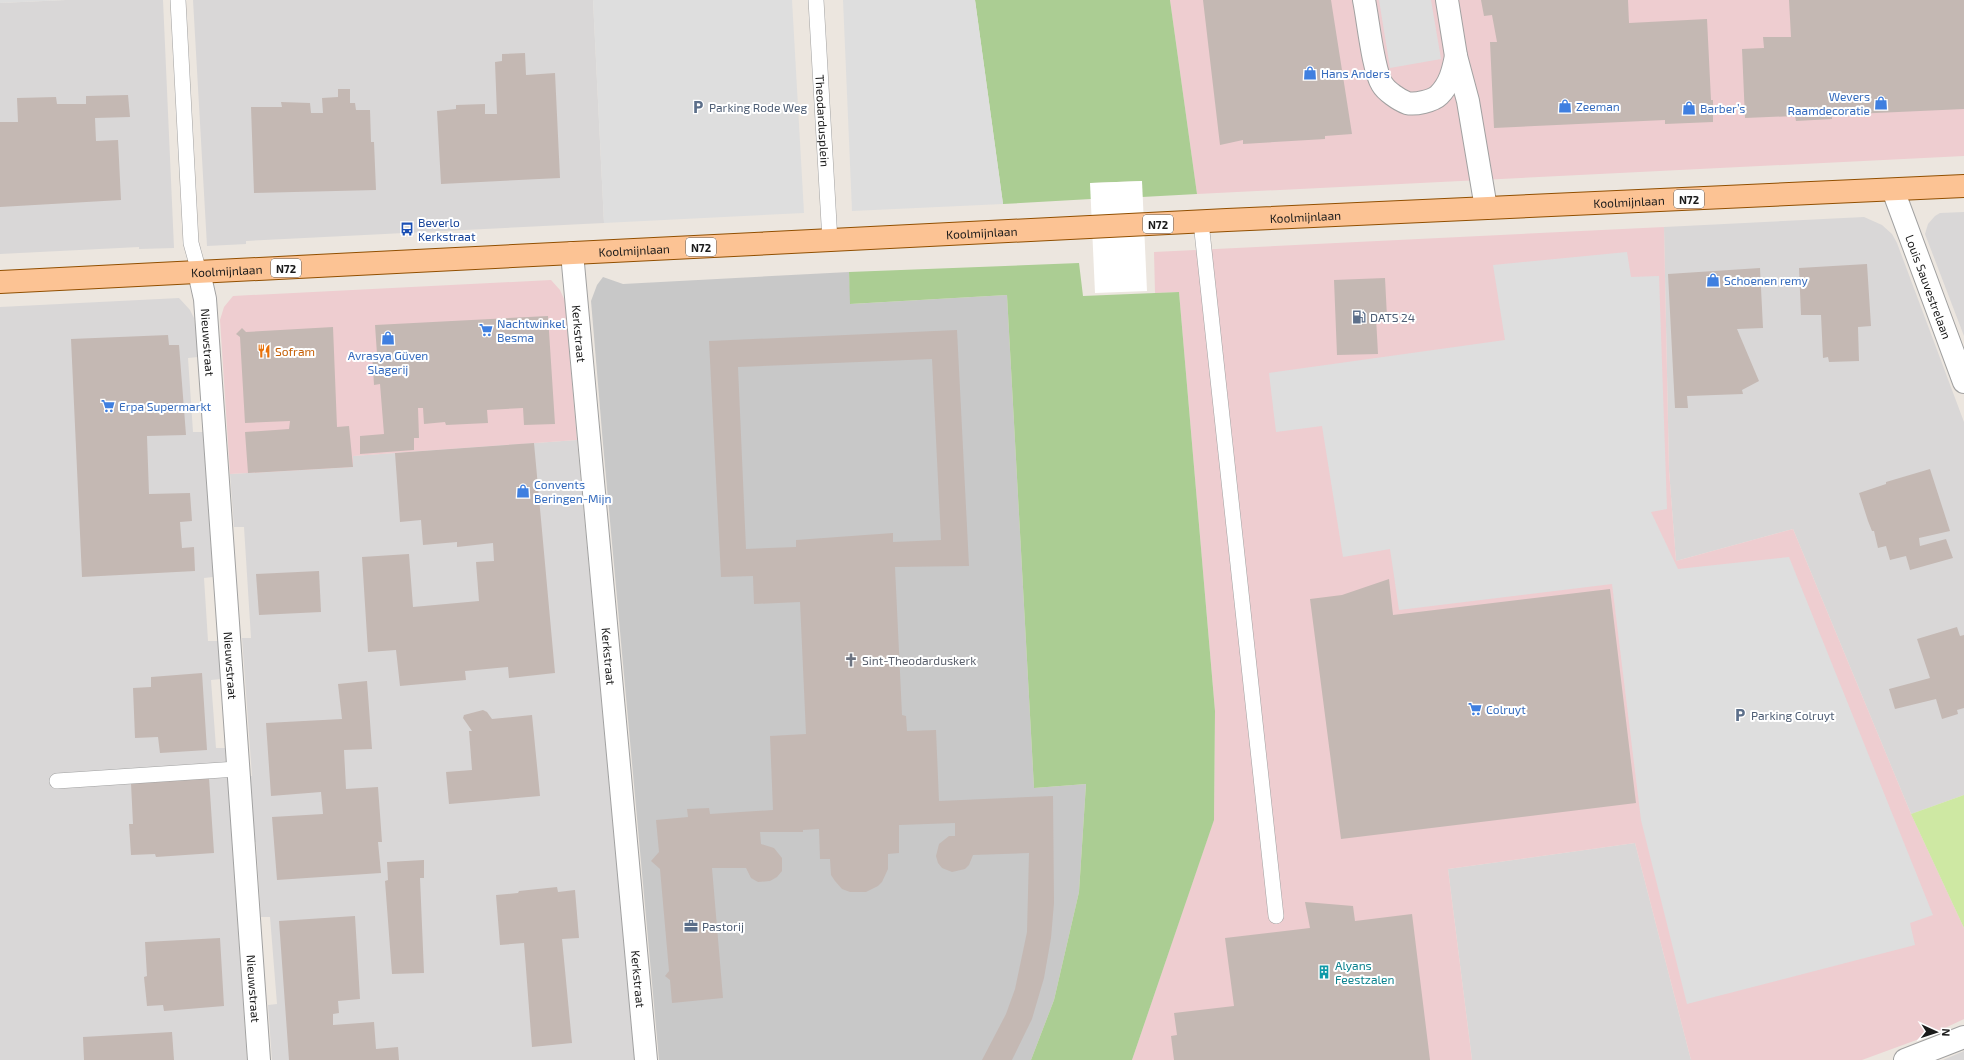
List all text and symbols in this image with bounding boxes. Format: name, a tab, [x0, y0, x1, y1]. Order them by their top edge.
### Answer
shop icon: Hans Anders	[1302, 65, 1318, 81]
place label: Hans Anders	[1321, 66, 1390, 80]
street label: Theodardusplein	[813, 74, 833, 167]
place label: Wevers Raamdecoratie	[1788, 89, 1870, 117]
shop icon: Wevers Raamdecoratie	[1873, 95, 1889, 111]
shop icon: Zeeman	[1557, 98, 1573, 114]
parking icon: Parking Rode Weg	[690, 99, 706, 115]
place label: Zeeman	[1576, 99, 1620, 113]
place label: Parking Rode Weg	[709, 100, 807, 114]
shop icon: Barber’s	[1681, 100, 1697, 116]
place label: Barber’s	[1700, 101, 1745, 115]
road number: N72	[1674, 190, 1704, 208]
street label: Koolmijnlaan	[1593, 193, 1665, 210]
street label: Koolmijnlaan	[1269, 208, 1341, 225]
place label: Beverlo Kerkstraat	[418, 215, 476, 243]
road number: N72	[1143, 215, 1173, 233]
bus stop icon: Beverlo Kerkstraat	[399, 221, 415, 237]
street label: Koolmijnlaan	[946, 224, 1018, 241]
street label: Louis Sauvestrelaan	[1903, 233, 1954, 341]
road number: N72	[686, 238, 716, 256]
street label: Koolmijnlaan	[598, 241, 670, 259]
road number: N72	[271, 259, 301, 277]
street label: Koolmijnlaan	[191, 262, 263, 279]
shop icon: Schoenen remy	[1705, 272, 1721, 288]
place label: Schoenen remy	[1724, 273, 1809, 287]
street label: Kerkstraat	[570, 304, 589, 363]
street label: Nieuwstraat	[199, 308, 217, 377]
fuel station icon: DATS 24	[1351, 309, 1367, 325]
place label: DATS 24	[1370, 310, 1415, 324]
place label: Nachtwinkel Besma	[497, 316, 566, 344]
supermarket icon: Nachtwinkel Besma	[478, 322, 494, 338]
shop icon: Avrasya Güven Slagerij	[380, 330, 396, 346]
restaurant icon: Sofram	[256, 343, 272, 359]
place label: Sofram	[275, 344, 315, 358]
place label: Avrasya Güven Slagerij	[348, 348, 428, 377]
supermarket icon: Erpa Supermarkt	[100, 398, 116, 414]
place label: Erpa Supermarkt	[119, 399, 212, 413]
place label: Convents Beringen-Mijn	[534, 477, 612, 506]
shop icon: Convents Beringen-Mijn	[515, 483, 531, 499]
street label: Kerkstraat	[599, 627, 619, 686]
street label: Nieuwstraat	[222, 631, 240, 700]
church icon: Sint-Theodarduskerk	[843, 652, 859, 668]
place label: Sint-Theodarduskerk	[862, 653, 976, 667]
supermarket icon: Colruyt	[1467, 701, 1483, 717]
place label: Colruyt	[1486, 702, 1526, 716]
parking icon: Parking Colruyt	[1732, 707, 1748, 723]
place label: Parking Colruyt	[1751, 708, 1835, 722]
office icon: Pastorij	[683, 918, 699, 934]
place label: Pastorij	[702, 919, 744, 934]
street label: Kerkstraat	[629, 950, 648, 1009]
street label: Nieuwstraat	[245, 954, 263, 1023]
place label: Alyans Feestzalen	[1335, 958, 1395, 986]
building icon: Alyans Feestzalen	[1316, 964, 1332, 980]
north arrow	[1916, 1012, 1956, 1052]
text: N	[1940, 1028, 1953, 1037]

